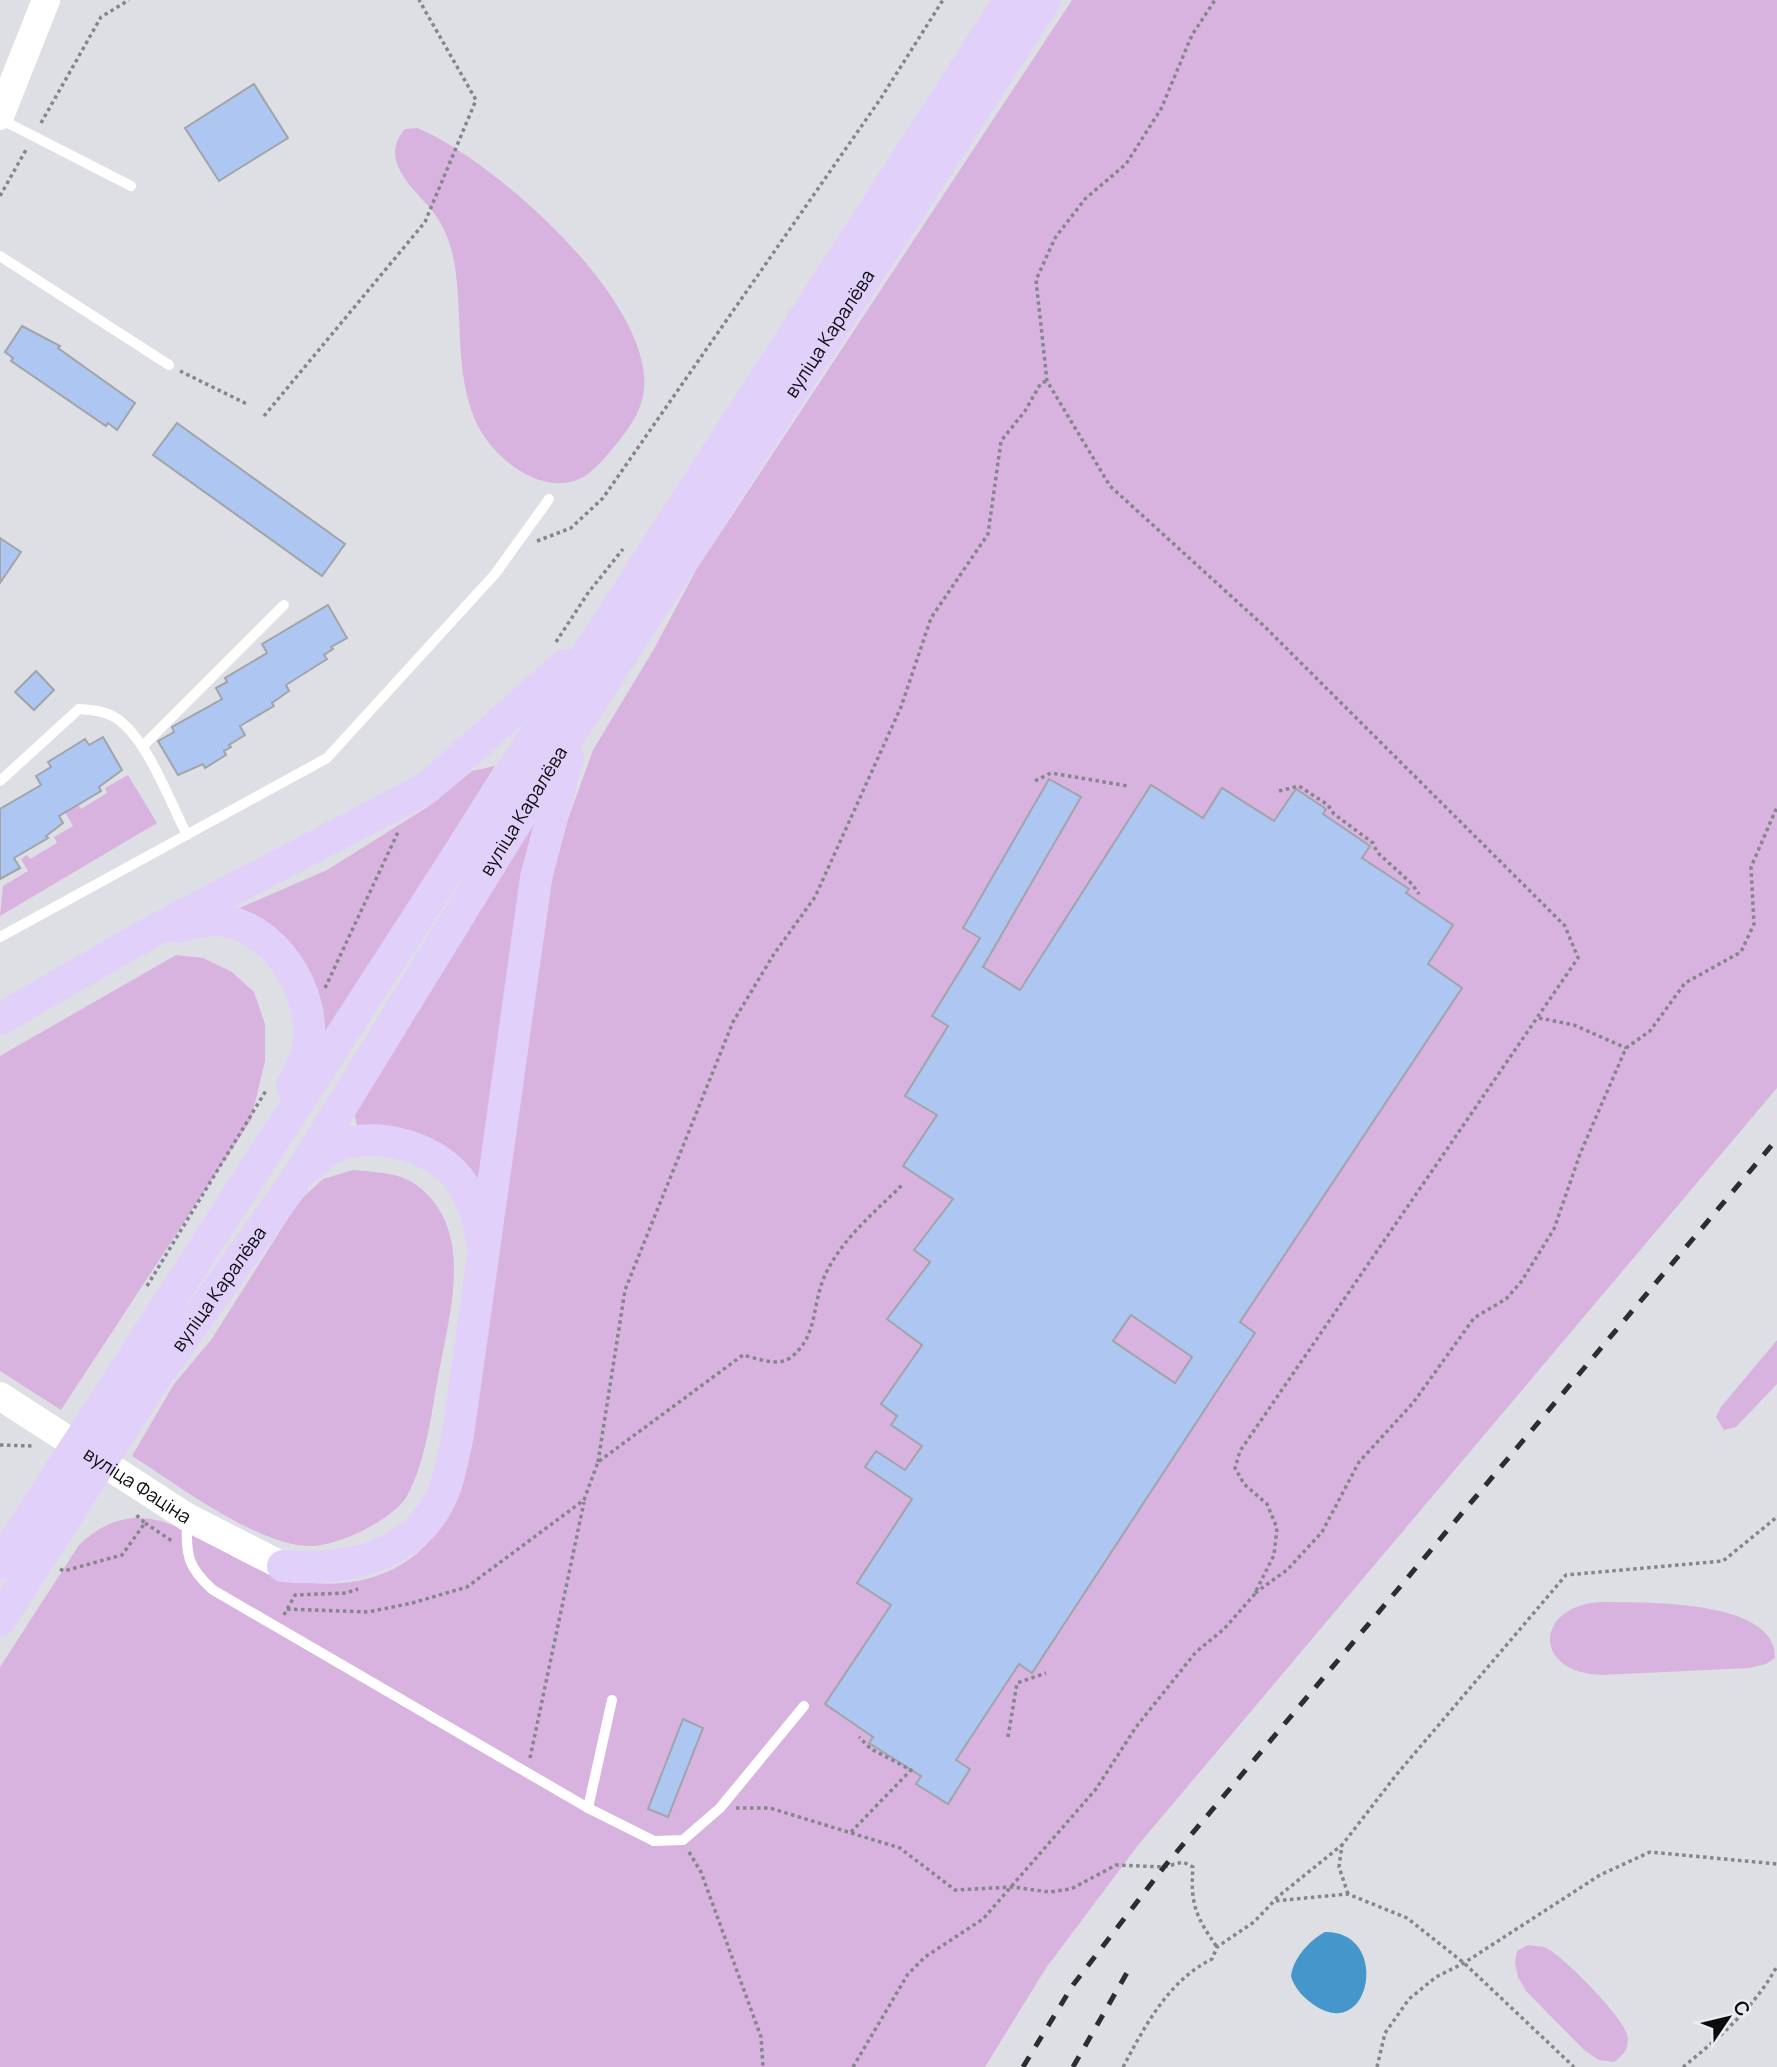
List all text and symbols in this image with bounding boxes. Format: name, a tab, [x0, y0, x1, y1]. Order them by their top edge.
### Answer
street label: вуліца Каралёва	[778, 264, 880, 403]
street label: вуліца Каралёва	[473, 741, 573, 881]
street label: вуліца Каралёва	[165, 1221, 272, 1356]
street label: вуліца Фаціна	[79, 1441, 197, 1530]
north arrow	[1693, 1983, 1763, 2053]
text: С	[1727, 1995, 1757, 2021]

